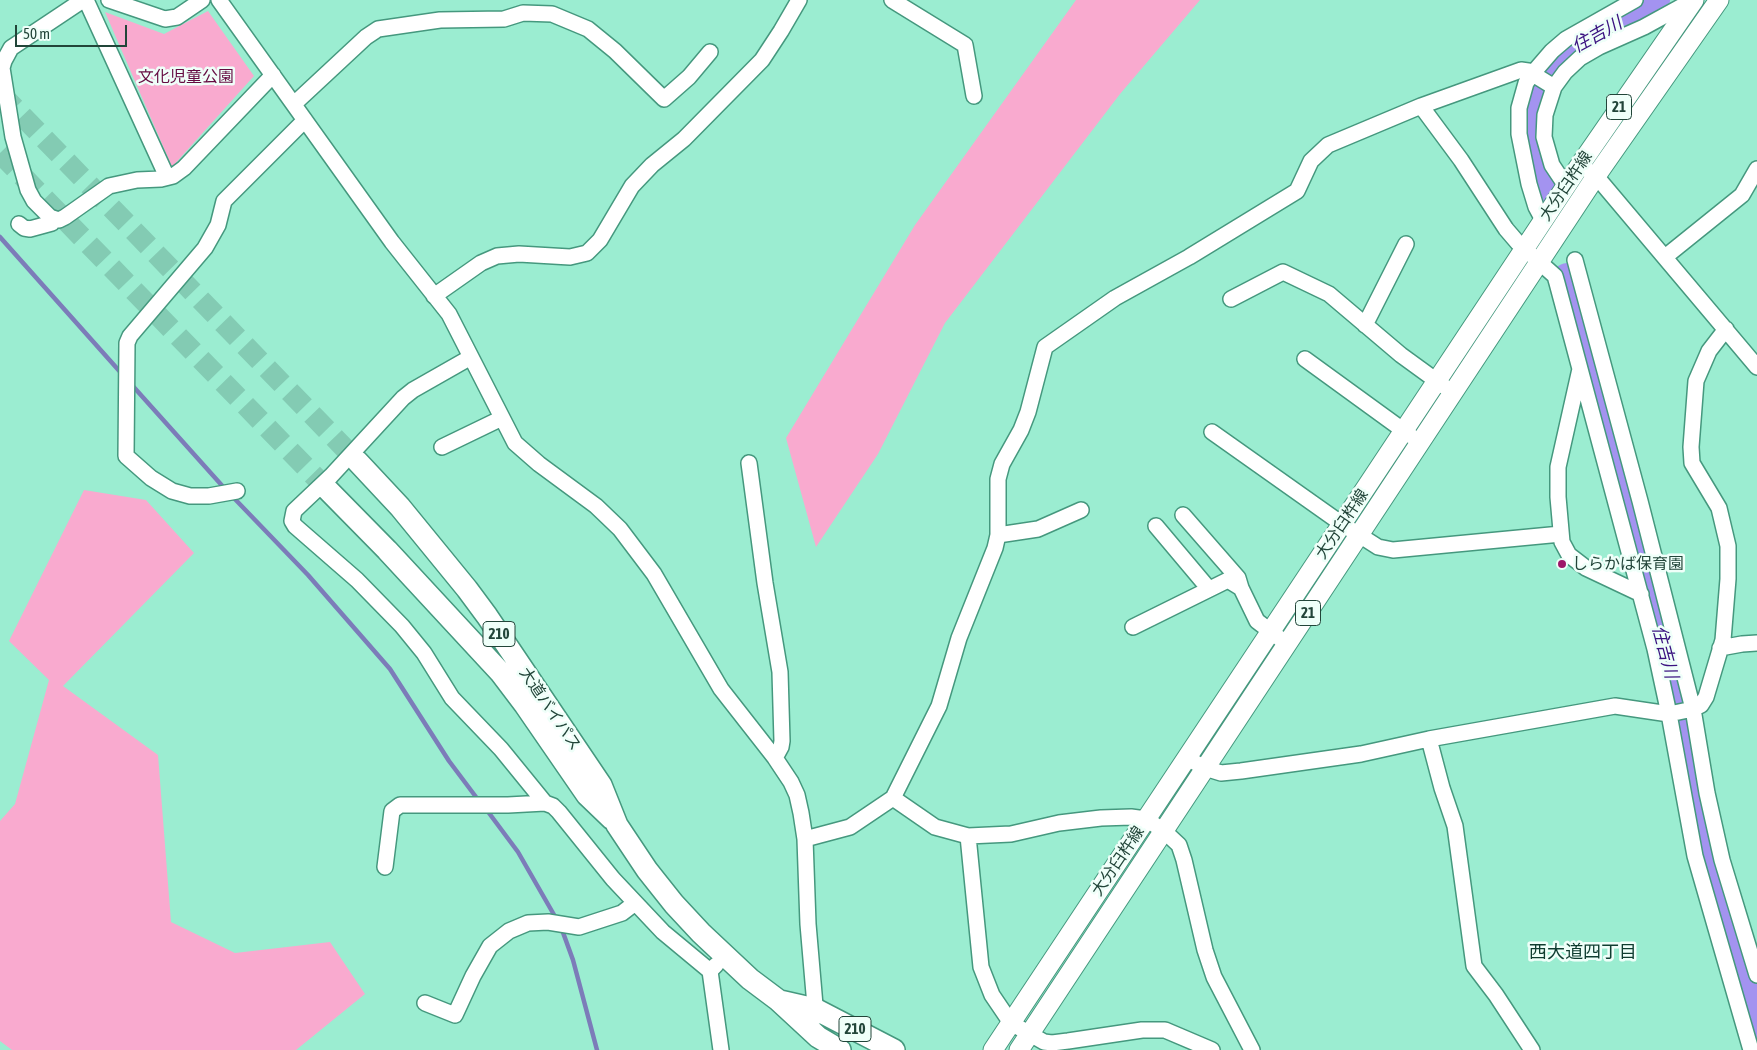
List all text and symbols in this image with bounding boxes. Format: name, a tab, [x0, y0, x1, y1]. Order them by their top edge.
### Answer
water label: 住吉川	[1568, 12, 1626, 58]
scale bar	[18, 15, 130, 47]
text: 50 m	[23, 25, 50, 42]
park label: 文化児童公園	[138, 67, 234, 87]
road number: 21	[1606, 94, 1632, 120]
street label: 大分臼杵線	[1536, 147, 1596, 225]
street label: 大分臼杵線	[1312, 485, 1372, 563]
place label: しらかば保育園	[1572, 554, 1684, 574]
marker: しらかば保育園	[1556, 558, 1568, 570]
road number: 21	[1296, 600, 1320, 626]
road number: 210	[483, 622, 515, 646]
water label: 住吉川	[1648, 623, 1682, 681]
street label: 大道バイパス	[515, 664, 585, 754]
street label: 大分臼杵線	[1088, 822, 1148, 900]
district label: 西大道四丁目	[1529, 941, 1637, 963]
road number: 210	[839, 1016, 871, 1042]

